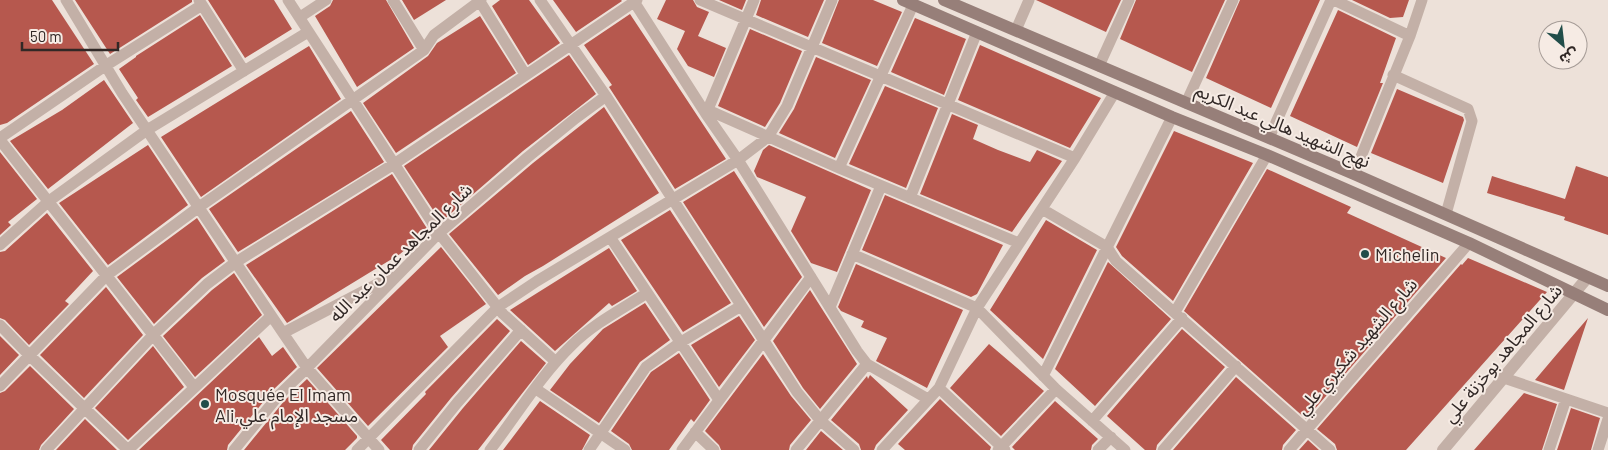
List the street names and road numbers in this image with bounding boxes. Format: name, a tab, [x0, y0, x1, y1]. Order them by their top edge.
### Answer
street label: نهج الشهيد هالي عبد الكريم	[1191, 78, 1374, 175]
street label: شارع المجاهد عمان عبد الله	[324, 178, 479, 329]
street label: شارع الشهيد شكيري علي	[1291, 273, 1424, 422]
street label: شارع المجاهد بوخزنة علي	[1438, 279, 1569, 429]

